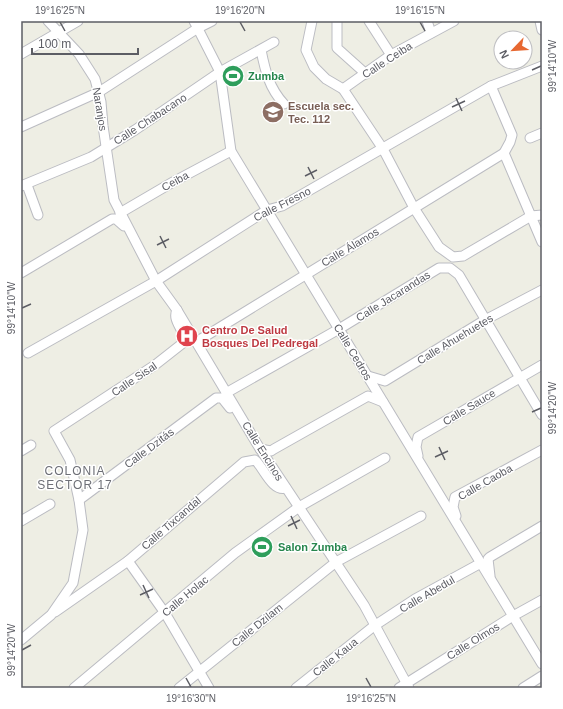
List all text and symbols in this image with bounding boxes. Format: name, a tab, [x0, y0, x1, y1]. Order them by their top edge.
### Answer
text: 19°16'25"N	[35, 5, 85, 16]
text: 19°16'20"N	[215, 5, 265, 16]
text: 19°16'15"N	[395, 5, 445, 16]
scale bar	[32, 30, 138, 56]
north arrow	[493, 30, 533, 70]
text: 100 m	[38, 37, 71, 51]
street label: Calle Ceiba	[360, 39, 415, 81]
text: 99°14'10"W	[547, 39, 558, 92]
text: N	[497, 48, 511, 60]
sports icon: Zumba	[220, 63, 246, 89]
place label: Zumba	[248, 70, 285, 82]
street label: Naranjos	[91, 86, 109, 132]
street label: Calle Chabacano	[111, 91, 189, 147]
school or university icon: Escuela sec. Tec. 112	[260, 99, 286, 125]
place label: Escuela sec. Tec. 112	[288, 100, 354, 125]
street label: Ceiba	[160, 168, 191, 193]
street label: Calle Fresno	[251, 184, 313, 224]
street label: Calle Álamos	[319, 225, 381, 269]
street label: Calle Jacarandas	[354, 268, 433, 324]
text: 99°14'10"W	[6, 281, 17, 334]
street label: Calle Ahuehuetes	[415, 311, 495, 366]
street label: Calle Cedros	[331, 322, 375, 383]
hospital icon: Centro De Salud Bosques Del Pedregal	[174, 323, 200, 349]
place label: Centro De Salud Bosques Del Pedregal	[202, 324, 318, 349]
street label: Calle Sisal	[109, 359, 159, 399]
text: 99°14'20"W	[547, 381, 558, 434]
street label: Calle Sauce	[440, 387, 498, 427]
street label: Calle Encinos	[240, 419, 286, 483]
street label: Calle Dzitás	[122, 425, 176, 470]
street label: Calle Caoba	[456, 461, 515, 502]
district label: COLONIA SECTOR 17	[37, 464, 113, 492]
street label: Calle Tixcandal	[139, 494, 203, 552]
sports icon: Salon Zumba	[249, 534, 275, 560]
place label: Salon Zumba	[278, 541, 348, 553]
street label: Calle Holac	[160, 573, 211, 619]
street label: Calle Abedul	[397, 573, 457, 615]
street label: Calle Dzilam	[229, 601, 285, 649]
street label: Calle Olmos	[444, 620, 502, 662]
text: 99°14'20"W	[6, 623, 17, 676]
street label: Calle Kaua	[310, 635, 360, 679]
text: 19°16'30"N	[166, 693, 216, 704]
text: 19°16'25"N	[346, 693, 396, 704]

